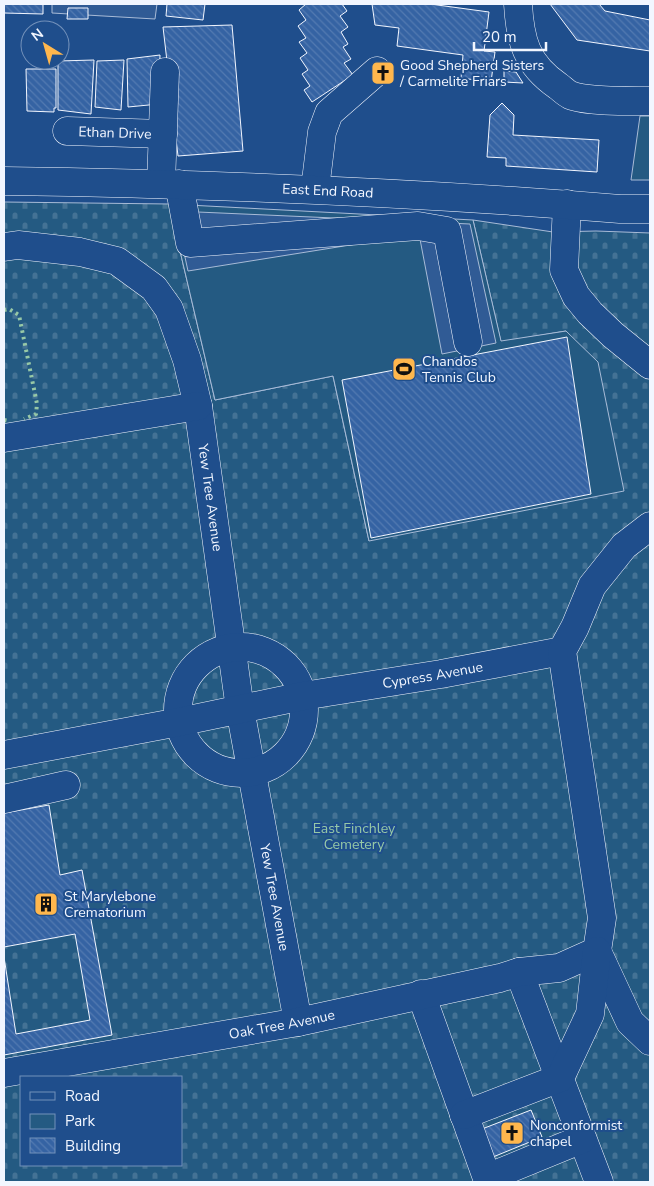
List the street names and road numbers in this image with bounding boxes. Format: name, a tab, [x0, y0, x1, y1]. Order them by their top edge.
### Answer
street label: Ethan Drive	[78, 122, 152, 143]
street label: East End Road	[282, 179, 374, 202]
street label: Yew Tree Avenue	[194, 441, 228, 553]
street label: Cypress Avenue	[381, 657, 484, 693]
street label: Yew Tree Avenue	[255, 841, 294, 952]
street label: Oak Tree Avenue	[227, 1005, 336, 1043]

